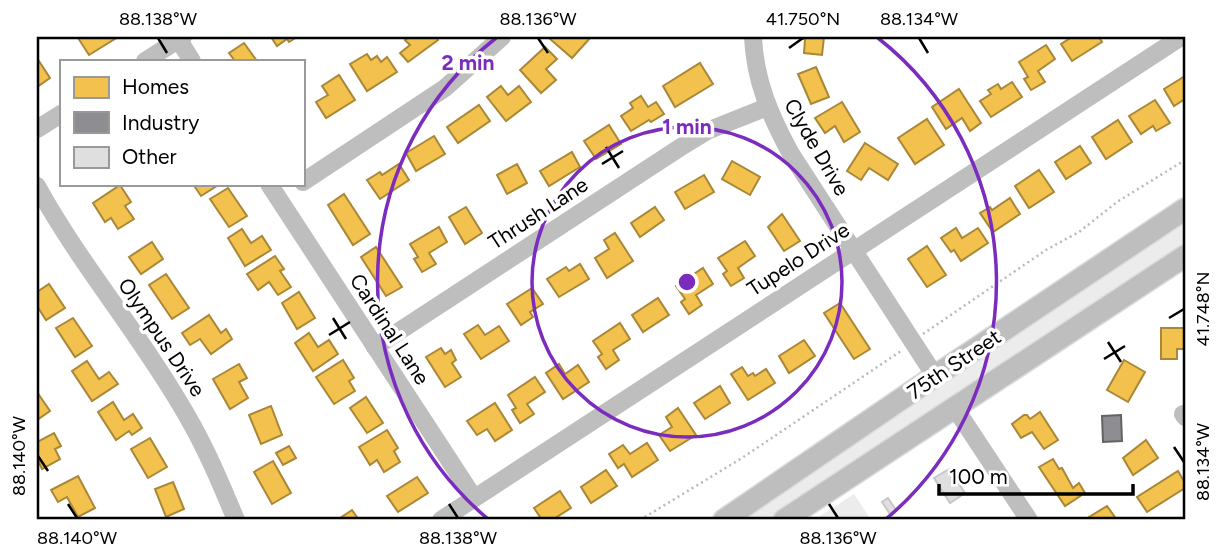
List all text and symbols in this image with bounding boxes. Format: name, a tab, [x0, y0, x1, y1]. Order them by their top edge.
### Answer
text: 88.138°W	[119, 8, 198, 30]
text: 88.136°W	[499, 8, 577, 30]
text: 41.750°N	[766, 8, 840, 30]
text: 88.134°W	[880, 8, 959, 30]
text: 2 min	[442, 50, 494, 75]
legend	[60, 60, 304, 186]
text: Homes	[122, 74, 189, 99]
street label: Clyde Drive	[779, 94, 855, 200]
text: Industry	[122, 110, 199, 135]
text: 1 min	[662, 114, 712, 139]
text: Other	[122, 144, 177, 169]
street label: Thrush Lane	[484, 172, 592, 254]
street label: Tupelo Drive	[742, 217, 854, 301]
street label: Cardinal Lane	[345, 269, 435, 389]
centre of rings	[675, 270, 699, 294]
text: 41.748°N	[1192, 272, 1214, 346]
street label: Olympus Drive	[113, 273, 211, 401]
street label: 75th Street	[903, 324, 1005, 404]
text: 88.140°W	[8, 415, 30, 496]
text: 88.134°W	[1192, 422, 1214, 501]
scale bar	[939, 452, 1133, 496]
text: 100 m	[949, 464, 1008, 489]
text: 88.140°W	[37, 527, 118, 549]
text: 88.138°W	[419, 527, 498, 549]
text: 88.136°W	[799, 527, 877, 549]

